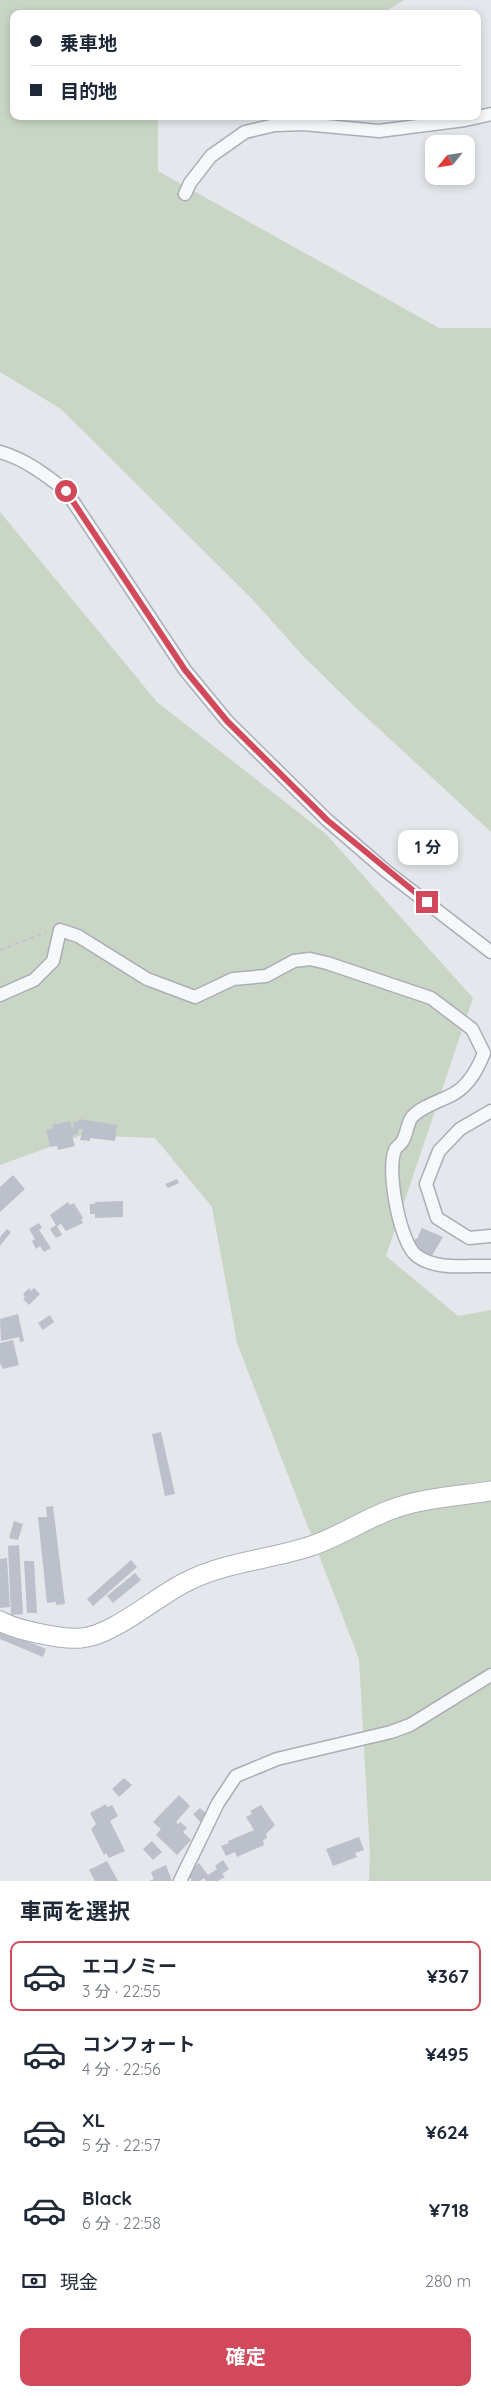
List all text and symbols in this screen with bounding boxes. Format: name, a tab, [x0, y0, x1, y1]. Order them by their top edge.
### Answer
text: 乗車地	[60, 31, 117, 55]
text: 目的地	[60, 79, 117, 103]
north arrow	[425, 135, 475, 185]
map controls	[425, 135, 475, 185]
route start	[55, 480, 77, 502]
callout: 1 分	[397, 830, 457, 864]
text: 1 分	[415, 837, 441, 857]
route end	[416, 891, 438, 913]
text: 車両を選択	[20, 1897, 130, 1925]
icon: car	[22, 1954, 67, 1999]
text: エコノミー	[82, 1954, 177, 1978]
text: ¥367	[427, 1964, 469, 1988]
text: 3 分 · 22:55	[82, 1981, 161, 2001]
icon: car	[22, 2032, 67, 2077]
text: コンフォート	[82, 2032, 195, 2056]
text: ¥495	[425, 2042, 469, 2066]
text: 4 分 · 22:56	[82, 2059, 161, 2079]
text: XL	[82, 2108, 105, 2132]
icon: car	[22, 2110, 67, 2155]
text: ¥624	[425, 2120, 469, 2144]
text: 5 分 · 22:57	[82, 2135, 161, 2155]
text: Black	[82, 2186, 132, 2210]
icon: car	[22, 2188, 67, 2233]
text: ¥718	[429, 2198, 469, 2222]
text: 6 分 · 22:58	[82, 2213, 161, 2233]
icon: cash	[20, 2267, 48, 2295]
text: 現金	[60, 2270, 98, 2294]
text: 280 m	[425, 2271, 471, 2291]
button: 確定	[20, 2328, 471, 2386]

